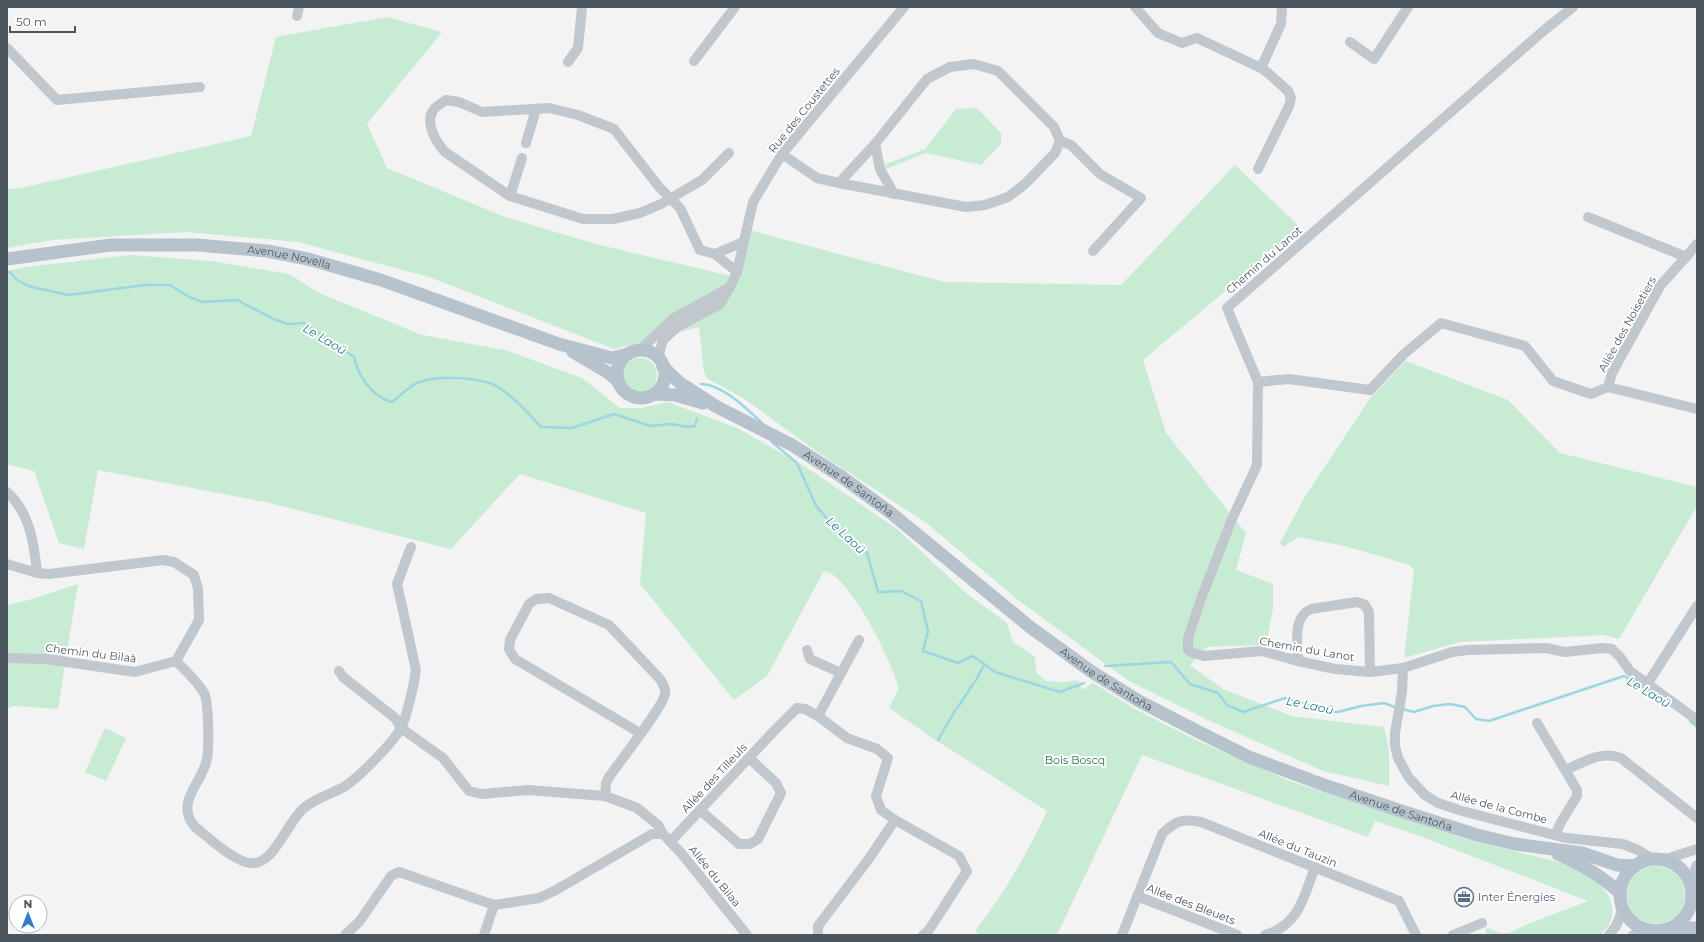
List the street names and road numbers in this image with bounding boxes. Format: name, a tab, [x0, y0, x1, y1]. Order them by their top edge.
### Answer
street label: Rue des Coustettes	[765, 64, 843, 156]
street label: Chemin du Lanot	[1223, 223, 1305, 297]
street label: Avenue Novella	[247, 242, 333, 272]
street label: Allée des Noisetiers	[1595, 273, 1659, 374]
street label: Avenue de Santoña	[801, 447, 897, 520]
street label: Chemin du Lanot	[1258, 634, 1356, 664]
street label: Chemin du Bilaà	[45, 640, 137, 666]
street label: Avenue de Santoña	[1057, 644, 1155, 714]
street label: Allée des Tilleuls	[678, 740, 750, 816]
street label: Avenue de Santoña	[1348, 787, 1454, 834]
street label: Allée de la Combe	[1449, 787, 1549, 827]
street label: Allée du Tauzin	[1257, 826, 1339, 870]
street label: Allée du Bilaa	[686, 842, 744, 910]
street label: Allée des Bleuets	[1145, 881, 1238, 928]

